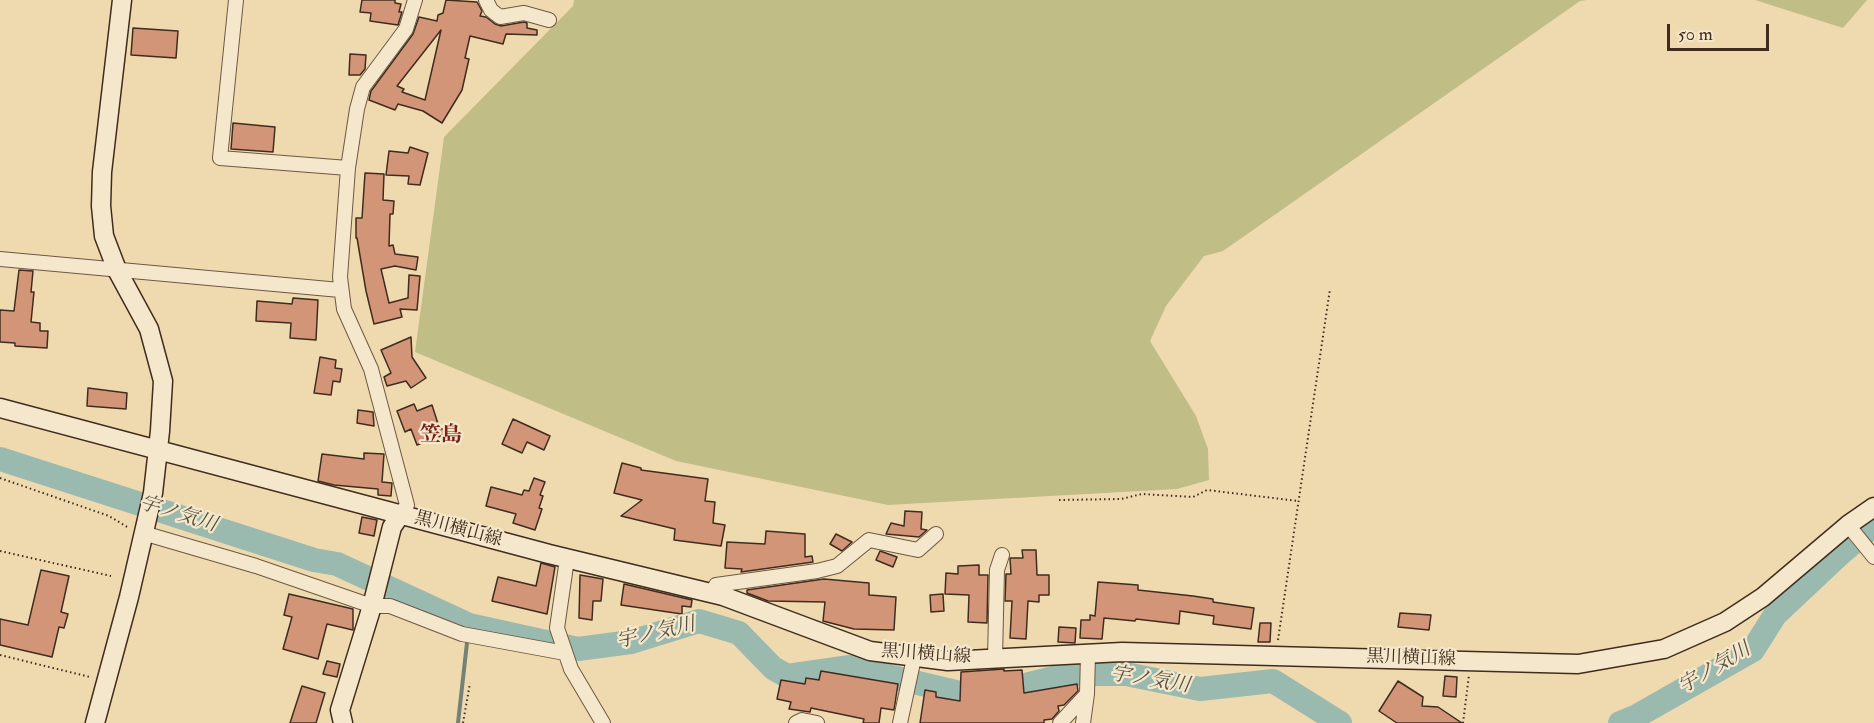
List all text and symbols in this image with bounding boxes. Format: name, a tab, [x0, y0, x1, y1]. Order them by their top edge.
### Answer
scale bar	[1670, 12, 1772, 50]
text: 50 m	[1678, 23, 1713, 46]
district label: 笠島	[420, 423, 462, 449]
water label: 宇ノ気川	[136, 492, 220, 538]
street label: 黒川横山線	[412, 508, 504, 552]
water label: 宇ノ気川	[614, 613, 698, 655]
water label: 宇ノ気川	[1675, 638, 1755, 700]
street label: 黒川横山線	[880, 641, 972, 669]
street label: 黒川横山線	[1366, 647, 1456, 671]
water label: 宇ノ気川	[1109, 663, 1191, 699]

